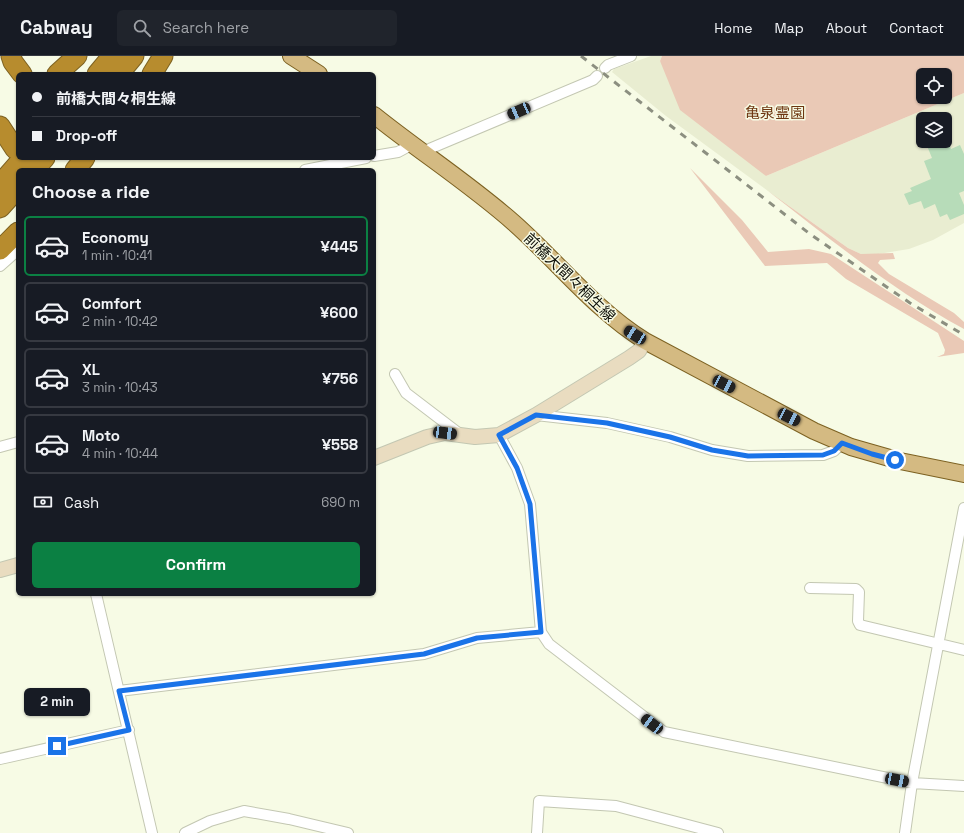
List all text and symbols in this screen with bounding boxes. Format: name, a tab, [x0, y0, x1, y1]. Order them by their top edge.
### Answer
search box	[117, 10, 397, 46]
text: Cabway	[20, 15, 93, 40]
icon: search	[131, 17, 153, 39]
text: Search here	[163, 18, 249, 37]
text: Home	[714, 19, 752, 37]
text: Map	[774, 19, 804, 37]
text: About	[826, 19, 867, 37]
text: Contact	[889, 19, 944, 37]
map controls	[916, 68, 952, 148]
button: locate	[916, 68, 952, 104]
text: 前橋大間々桐生線	[56, 89, 176, 108]
car	[506, 101, 532, 121]
park label: 亀泉霊園	[745, 103, 805, 122]
button: layers	[916, 112, 952, 148]
text: Drop-off	[56, 126, 117, 145]
text: Choose a ride	[32, 180, 150, 203]
icon: car	[34, 228, 70, 264]
text: Economy	[82, 228, 149, 247]
street label: 前橋大間々桐生線	[520, 228, 620, 326]
text: ¥445	[321, 237, 358, 256]
text: 1 min · 10:41	[82, 247, 153, 264]
icon: car	[34, 294, 70, 330]
text: Comfort	[82, 294, 142, 313]
text: ¥600	[320, 303, 358, 322]
text: 2 min · 10:42	[82, 313, 158, 330]
car	[622, 324, 648, 346]
icon: car	[34, 360, 70, 396]
text: XL	[82, 360, 100, 379]
text: ¥756	[322, 369, 358, 388]
car	[711, 373, 737, 395]
text: 3 min · 10:43	[82, 379, 158, 396]
car	[776, 406, 802, 428]
icon: car	[34, 426, 70, 462]
text: Moto	[82, 426, 120, 445]
car	[432, 426, 458, 440]
text: ¥558	[322, 435, 358, 454]
text: 4 min · 10:44	[82, 445, 158, 462]
route start	[886, 451, 904, 469]
icon: cash	[32, 491, 54, 513]
text: Cash	[64, 493, 99, 512]
text: 690 m	[321, 494, 360, 511]
button: Confirm	[32, 542, 360, 588]
callout: 2 min	[24, 688, 90, 716]
text: 2 min	[40, 693, 74, 710]
car	[639, 712, 665, 736]
route end	[48, 737, 66, 755]
car	[884, 772, 910, 788]

